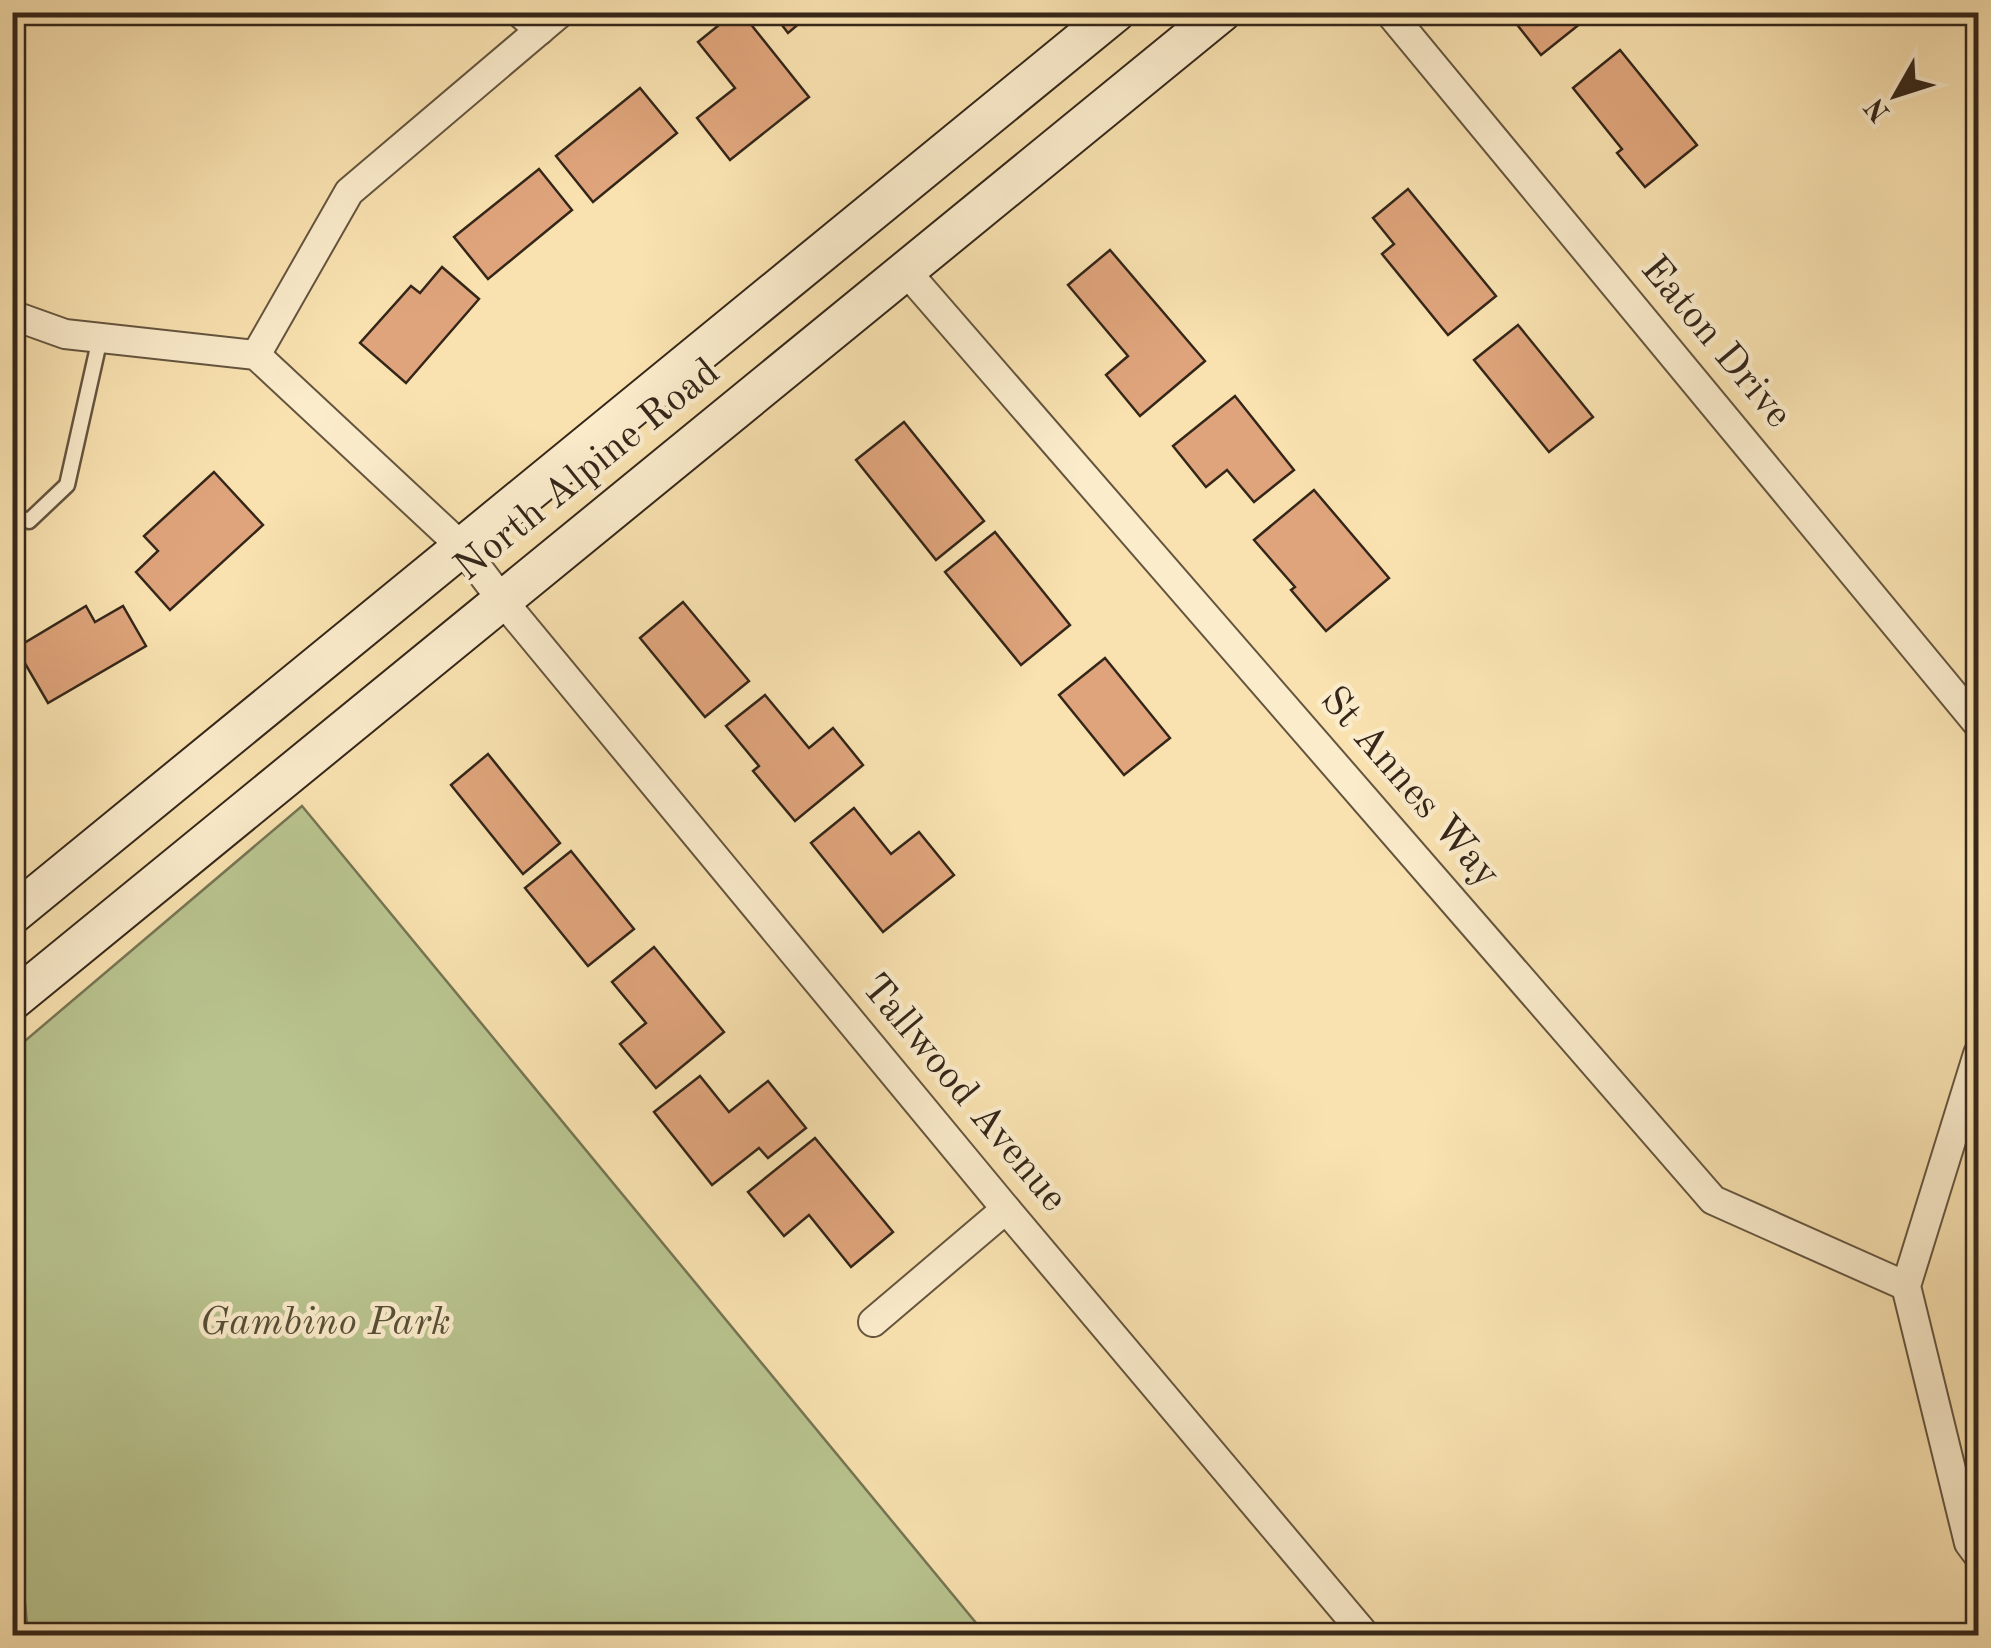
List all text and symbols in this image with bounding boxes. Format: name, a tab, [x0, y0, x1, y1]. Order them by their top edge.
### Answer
north arrow	[1846, 45, 1946, 145]
text: N	[1861, 91, 1897, 126]
street label: Eaton Drive	[1632, 250, 1798, 436]
street label: North Alpine Road	[448, 352, 728, 590]
street label: St Annes Way	[1312, 680, 1506, 896]
street label: Tallwood Avenue	[853, 968, 1073, 1220]
park label: Gambino Park	[199, 1304, 451, 1344]

